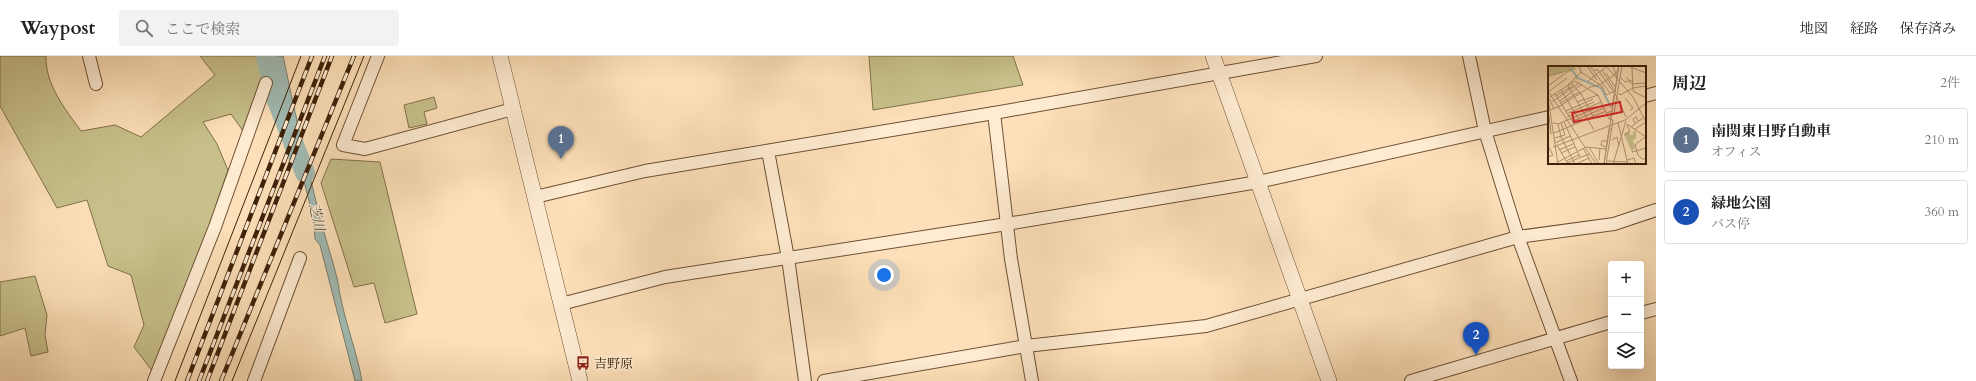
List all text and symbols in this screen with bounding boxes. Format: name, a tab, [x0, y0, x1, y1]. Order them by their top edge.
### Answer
search box	[119, 10, 399, 46]
text: Waypost	[20, 15, 95, 41]
icon: search	[133, 17, 155, 39]
text: ここで検索	[165, 19, 240, 39]
text: 地図	[1800, 19, 1828, 38]
text: 経路	[1850, 19, 1878, 38]
text: 保存済み	[1900, 19, 1956, 38]
inset map	[1548, 66, 1646, 164]
text: 周辺	[1672, 72, 1706, 95]
text: 2件	[1940, 74, 1960, 92]
text: 南関東日野自動車	[1711, 121, 1831, 141]
pin: 1	[548, 126, 574, 159]
text: 1	[1683, 131, 1689, 149]
text: 210 m	[1925, 131, 1959, 149]
text: オフィス	[1711, 143, 1762, 161]
text: 緑地公園	[1711, 193, 1771, 213]
water label: 芝川	[304, 201, 329, 235]
text: 2	[1683, 203, 1689, 221]
text: 360 m	[1925, 203, 1959, 221]
text: バス停	[1711, 215, 1750, 233]
map controls	[1608, 261, 1644, 369]
button: +	[1608, 261, 1644, 297]
your location	[874, 265, 894, 285]
button: −	[1608, 297, 1644, 333]
pin: 2	[1463, 322, 1489, 355]
button: layers	[1608, 333, 1644, 369]
bus stop icon: 吉野原	[575, 355, 591, 371]
place label: 吉野原	[594, 355, 633, 373]

